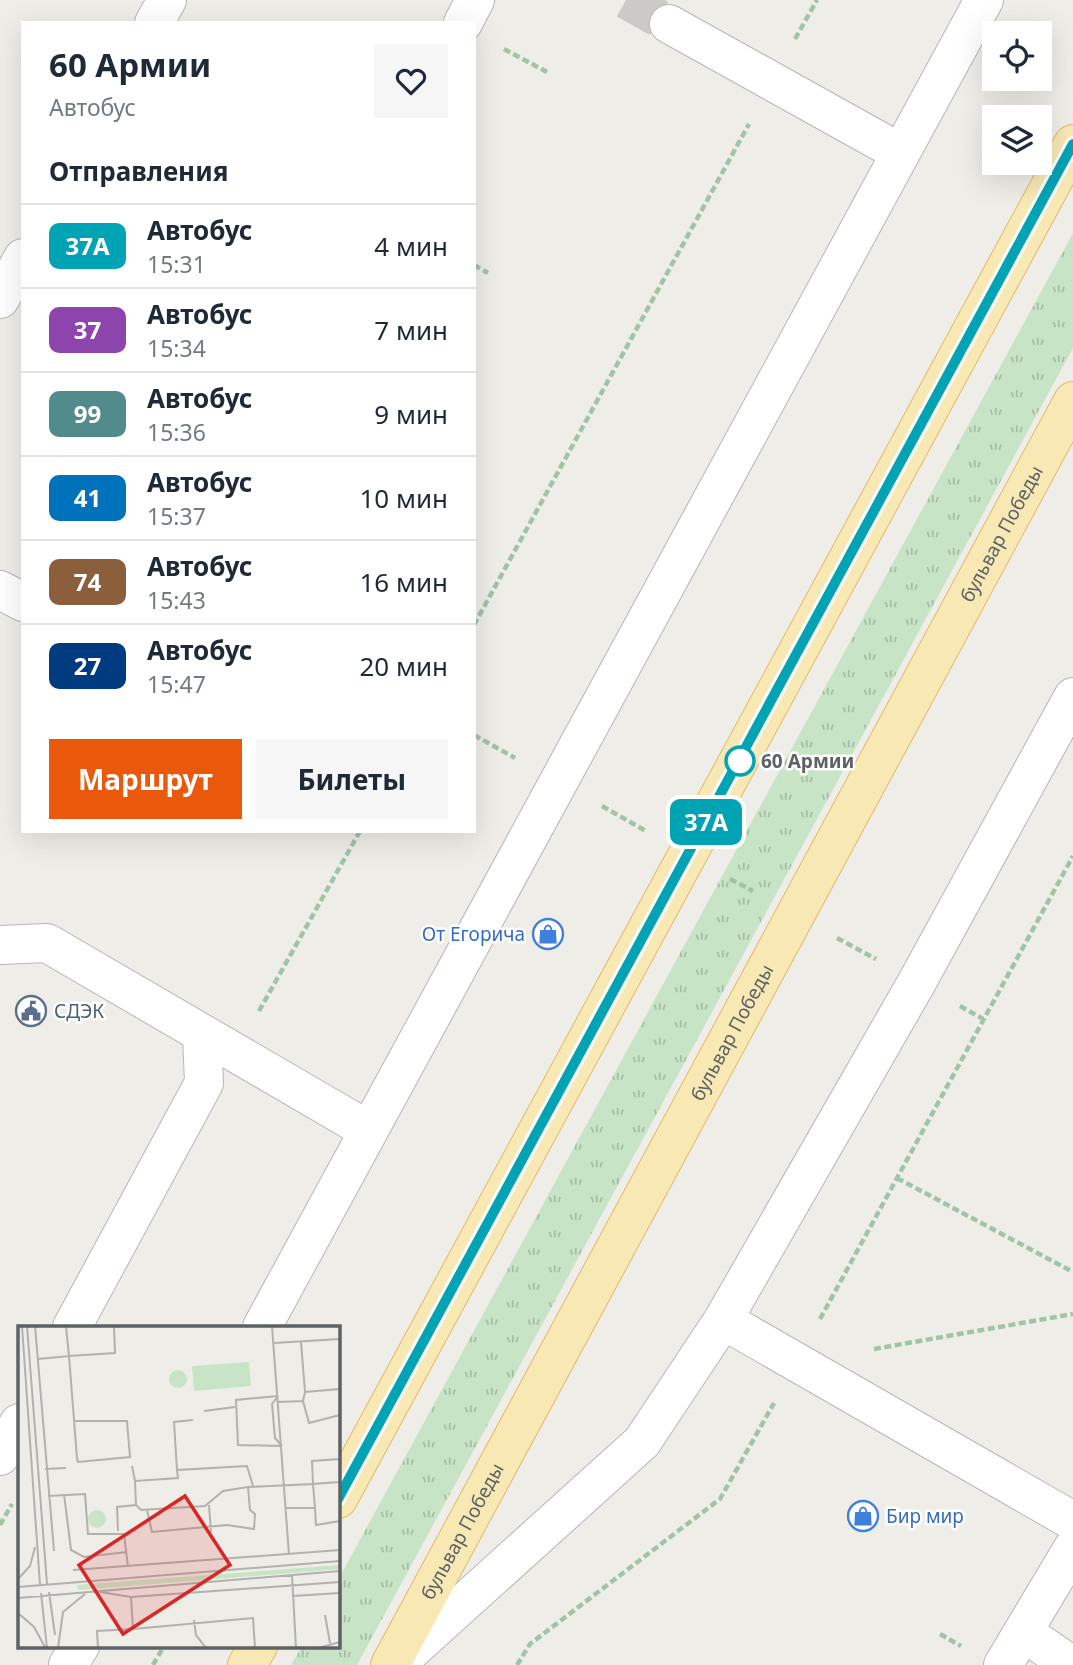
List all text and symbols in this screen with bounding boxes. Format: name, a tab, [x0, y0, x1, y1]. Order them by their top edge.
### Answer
map controls	[982, 21, 1052, 175]
button: locate	[982, 21, 1052, 91]
text: 60 Армии	[49, 42, 211, 87]
button: heart	[374, 44, 448, 118]
text: Автобус	[49, 91, 136, 123]
button: layers	[982, 105, 1052, 175]
text: Отправления	[49, 153, 228, 189]
text: Автобус	[147, 212, 252, 248]
text: 4 мин	[374, 228, 448, 264]
text: 37А	[65, 229, 110, 262]
text: 15:31	[147, 248, 206, 280]
text: Автобус	[147, 296, 252, 332]
text: 7 мин	[374, 312, 448, 348]
text: 37	[74, 313, 101, 346]
text: 15:34	[147, 332, 206, 364]
text: Автобус	[147, 380, 252, 416]
text: 9 мин	[374, 396, 448, 432]
text: 99	[74, 397, 101, 430]
text: 15:36	[147, 416, 206, 448]
street label: бульвар Победы	[954, 461, 1049, 607]
text: Автобус	[147, 464, 252, 500]
text: 10 мин	[359, 480, 448, 516]
text: 41	[74, 481, 101, 514]
text: 15:37	[147, 500, 206, 532]
text: Автобус	[147, 548, 252, 584]
text: 16 мин	[359, 564, 448, 600]
text: 74	[74, 565, 101, 598]
text: 15:43	[147, 584, 206, 616]
text: Автобус	[147, 632, 252, 668]
text: 20 мин	[359, 648, 448, 684]
text: 27	[74, 649, 101, 682]
text: 15:47	[147, 668, 206, 700]
button: Маршрут	[49, 739, 242, 819]
button: Билеты	[256, 739, 448, 819]
marker: 60 Армии	[725, 746, 755, 776]
place label: 60 Армии	[761, 748, 854, 774]
line badge: 37А	[666, 799, 746, 845]
text: 37А	[684, 805, 728, 838]
shop icon: От Егорича	[531, 917, 565, 951]
place label: От Егорича	[422, 921, 525, 947]
street label: бульвар Победы	[684, 960, 779, 1105]
public building icon: СДЭК	[14, 994, 48, 1028]
place label: СДЭК	[54, 998, 104, 1024]
inset map	[18, 1326, 340, 1648]
street label: бульвар Победы	[415, 1458, 510, 1604]
shop icon: Бир мир	[846, 1499, 880, 1533]
place label: Бир мир	[886, 1503, 964, 1529]

